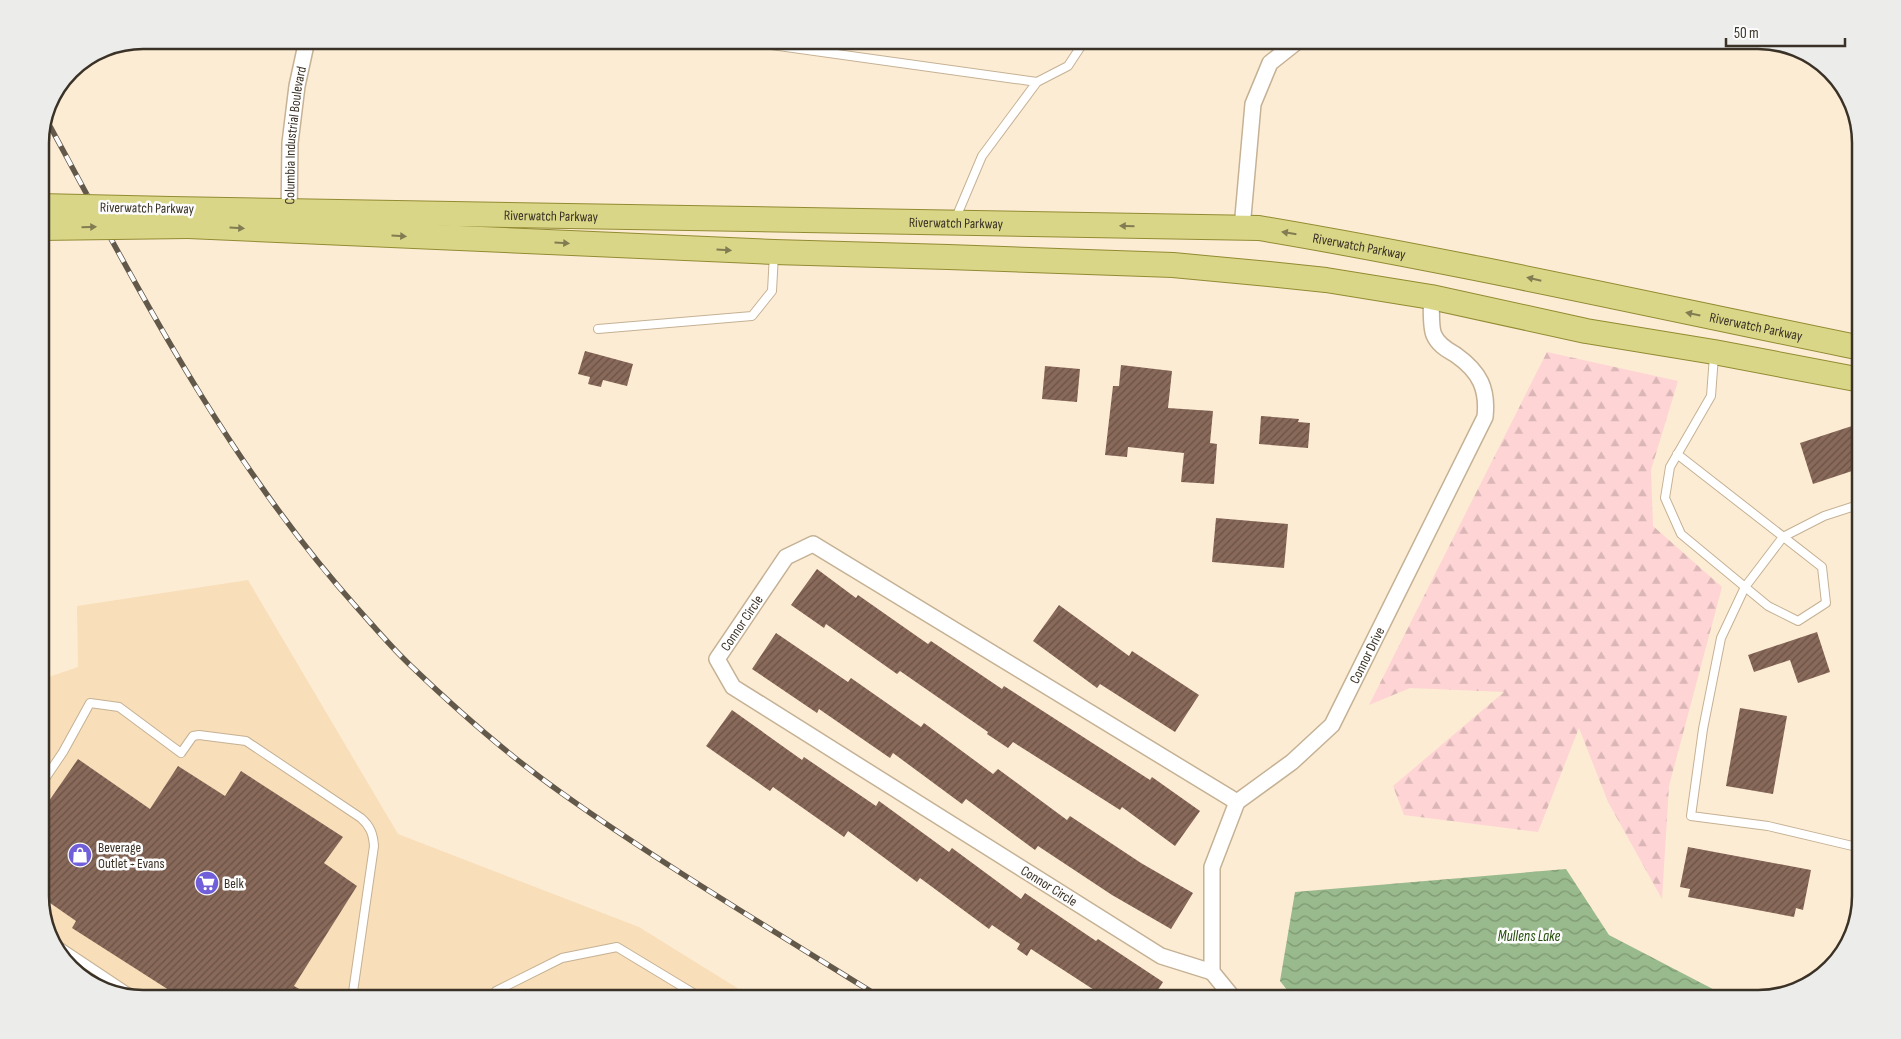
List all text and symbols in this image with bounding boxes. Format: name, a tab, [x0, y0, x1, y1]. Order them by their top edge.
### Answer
scale bar	[1726, 15, 1845, 47]
text: 50 m	[1734, 24, 1759, 43]
street label: Columbia Industrial Boulevard	[281, 64, 310, 205]
street label: Riverwatch Parkway	[100, 199, 195, 217]
street label: Riverwatch Parkway	[504, 206, 599, 225]
street label: Riverwatch Parkway	[909, 213, 1004, 232]
one-way arrow	[1118, 222, 1134, 230]
one-way arrow	[81, 223, 97, 231]
one-way arrow	[229, 225, 245, 233]
one-way arrow	[1280, 229, 1296, 237]
street label: Riverwatch Parkway	[1311, 229, 1408, 263]
one-way arrow	[392, 232, 408, 240]
one-way arrow	[554, 239, 570, 247]
one-way arrow	[716, 246, 732, 254]
one-way arrow	[1527, 275, 1542, 283]
street label: Riverwatch Parkway	[1708, 308, 1805, 344]
one-way arrow	[1686, 310, 1701, 318]
street label: Connor Circle	[717, 592, 766, 654]
street label: Connor Drive	[1346, 624, 1388, 686]
place label: Beverage Outlet - Evans	[98, 839, 164, 872]
shop icon: Beverage Outlet - Evans	[67, 842, 93, 868]
street label: Connor Circle	[1018, 862, 1080, 910]
supermarket icon: Belk	[194, 870, 220, 896]
place label: Belk	[224, 875, 244, 892]
water label: Mullens Lake	[1498, 927, 1560, 946]

